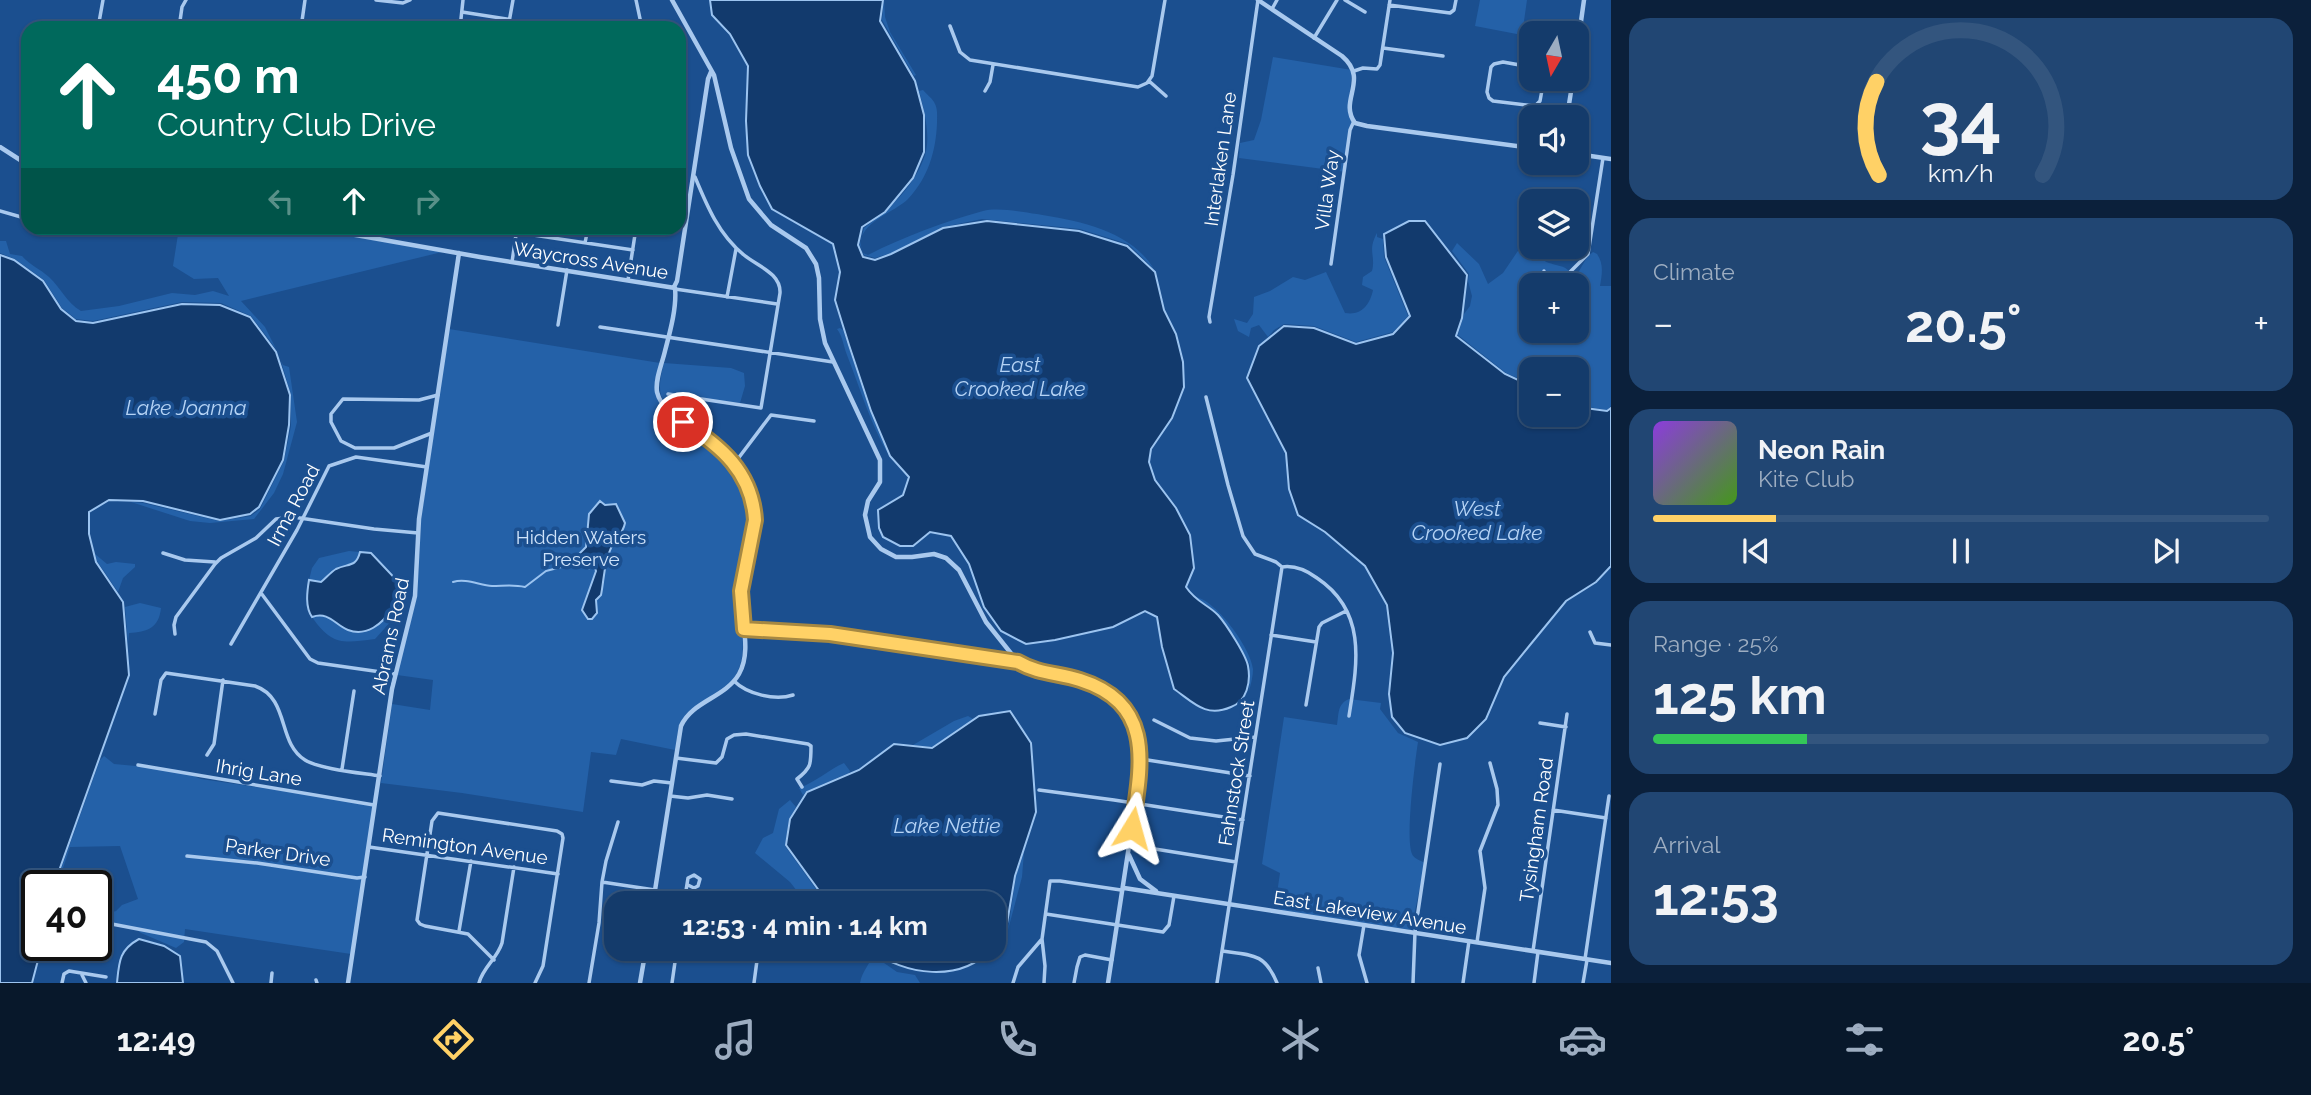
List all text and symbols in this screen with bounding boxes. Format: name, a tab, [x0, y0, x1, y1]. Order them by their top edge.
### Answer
north arrow	[1519, 21, 1589, 91]
map controls	[1519, 21, 1589, 427]
text: 450 m	[157, 47, 300, 104]
icon: ahead	[42, 49, 133, 140]
text: 34	[1920, 77, 2002, 162]
street label: Interlaken Lane	[1200, 90, 1240, 228]
button: sound	[1519, 105, 1589, 175]
text: Country Club Drive	[157, 106, 436, 143]
street label: Villa Way	[1310, 148, 1344, 232]
text: km/h	[1928, 158, 1994, 188]
icon: left	[262, 182, 300, 220]
icon: ahead	[335, 182, 373, 220]
icon: right	[408, 182, 446, 220]
button: layers	[1519, 189, 1589, 259]
street label: Waycross Avenue	[512, 237, 670, 283]
text: Climate	[1653, 258, 1735, 285]
button: +	[1519, 273, 1589, 343]
text: 20.5°	[1905, 293, 2022, 354]
text: −	[1653, 301, 1673, 346]
text: +	[2253, 301, 2269, 346]
water label: East Crooked Lake	[954, 352, 1086, 401]
button: −	[1519, 357, 1589, 427]
pin	[653, 392, 713, 452]
water label: Lake Joanna	[125, 395, 247, 420]
icon: arrive	[664, 403, 702, 441]
text: Neon Rain	[1758, 435, 1885, 465]
street label: Irma Road	[262, 460, 324, 550]
text: Kite Club	[1758, 465, 1855, 492]
water label: West Crooked Lake	[1411, 496, 1543, 545]
park label: Hidden Waters Preserve	[516, 526, 646, 570]
icon: previous	[1737, 532, 1775, 570]
icon: pause	[1942, 532, 1980, 570]
icon: next	[2147, 532, 2185, 570]
street label: Abrams Road	[367, 576, 413, 696]
text: Range · 25%	[1653, 630, 1779, 657]
text: 125 km	[1653, 665, 1827, 726]
street label: Fahnstock Street	[1214, 698, 1258, 847]
street label: Ihrig Lane	[214, 754, 304, 790]
street label: Tysingham Road	[1515, 756, 1557, 904]
position arrow	[1095, 791, 1169, 865]
water label: Lake Nettie	[893, 813, 1001, 838]
street label: Remington Avenue	[381, 823, 549, 869]
text: Arrival	[1653, 831, 1720, 858]
street label: Parker Drive	[224, 834, 332, 870]
text: 12:53	[1653, 866, 1779, 927]
speed limit sign: 40	[21, 870, 112, 961]
street label: East Lakeview Avenue	[1272, 886, 1468, 938]
text: 12:53 · 4 min · 1.4 km	[682, 911, 928, 941]
icon: directions	[429, 1015, 478, 1064]
icon: music	[711, 1015, 760, 1064]
icon: phone	[993, 1015, 1042, 1064]
icon: climate	[1276, 1015, 1325, 1064]
icon: car	[1558, 1015, 1607, 1064]
icon: filters	[1840, 1015, 1889, 1064]
text: 12:49	[117, 1021, 196, 1058]
text: 20.5°	[2123, 1021, 2194, 1058]

